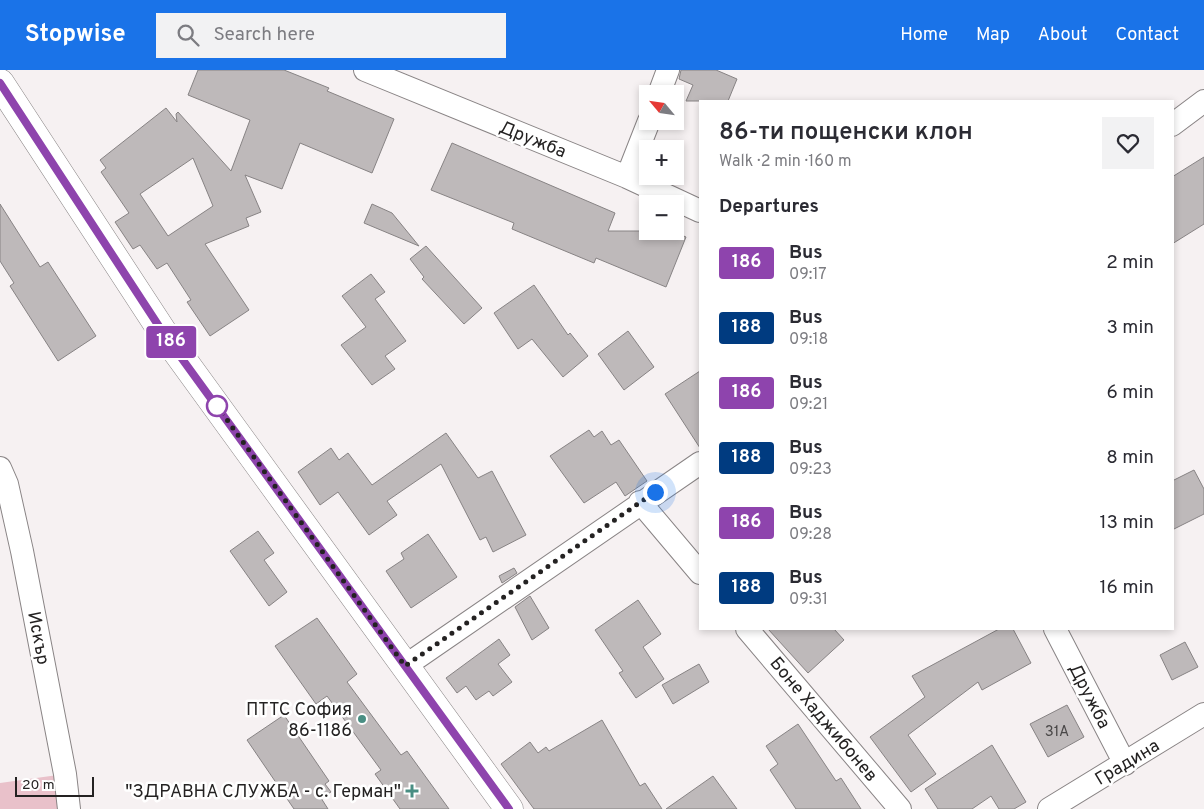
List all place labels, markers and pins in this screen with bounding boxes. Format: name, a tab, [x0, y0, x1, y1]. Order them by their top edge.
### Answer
unlabelled marker	[206, 395, 228, 417]
place label: ПТТС София 86-1186	[246, 699, 352, 743]
marker: ПТТС София 86-1186	[356, 713, 368, 725]
place label: "ЗДРАВНА СЛУЖБА - с. Герман"	[125, 781, 401, 804]
marker: "ЗДРАВНА СЛУЖБА - с. Герман"	[405, 784, 419, 798]

